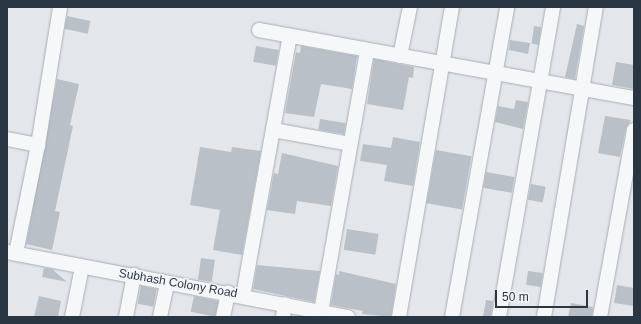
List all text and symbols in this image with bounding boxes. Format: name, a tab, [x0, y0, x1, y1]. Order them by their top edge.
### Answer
street label: Subhash Colony Road	[118, 266, 238, 302]
scale bar	[497, 282, 590, 308]
text: 50 m	[502, 290, 529, 304]

